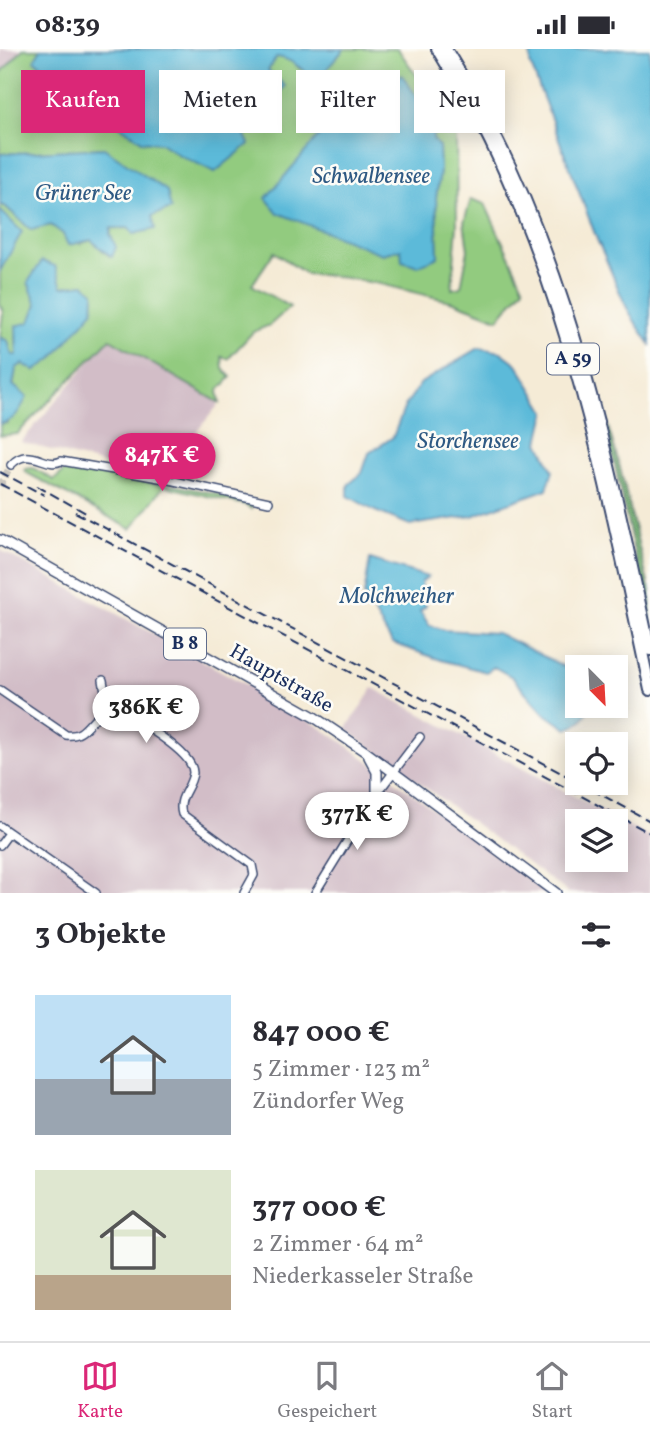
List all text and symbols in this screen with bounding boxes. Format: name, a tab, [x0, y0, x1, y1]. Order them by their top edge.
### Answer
text: 08:39	[35, 7, 100, 43]
chip: Kaufen	[21, 70, 145, 133]
chip: Mieten	[159, 70, 282, 133]
chip: Filter	[296, 70, 400, 133]
chip: Neu	[414, 70, 505, 133]
water label: Schwalbensee	[312, 161, 430, 193]
water label: Grüner See	[35, 178, 132, 210]
road number: A 59	[547, 343, 599, 375]
water label: Storchensee	[417, 426, 519, 458]
pin: 847K €	[105, 433, 219, 493]
text: 847K €	[125, 440, 199, 472]
water label: Molchweiher	[339, 581, 455, 613]
road number: B 8	[164, 629, 206, 659]
street label: Hauptstraße	[224, 638, 338, 720]
north arrow	[565, 655, 628, 717]
map controls	[565, 655, 628, 872]
pin: 386K €	[89, 685, 203, 745]
text: 386K €	[108, 692, 184, 724]
button: locate	[565, 732, 628, 795]
pin: 377K €	[300, 793, 414, 852]
text: 377K €	[321, 799, 393, 831]
button: layers	[565, 809, 628, 872]
text: 3 Objekte	[35, 914, 166, 956]
icon: filters	[577, 916, 615, 954]
text: 847 000 €	[252, 1012, 390, 1054]
icon: home	[91, 1023, 175, 1107]
text: 5 Zimmer · 123 m²	[252, 1054, 430, 1086]
text: Zündorfer Weg	[252, 1086, 404, 1118]
text: 377 000 €	[252, 1187, 386, 1229]
icon: home	[91, 1198, 175, 1282]
text: 2 Zimmer · 64 m²	[252, 1229, 424, 1261]
text: Niederkasseler Straße	[252, 1261, 474, 1293]
tab: Karte	[77, 1357, 123, 1425]
tab: Gespeichert	[277, 1357, 377, 1425]
tab: Start	[532, 1357, 573, 1425]

